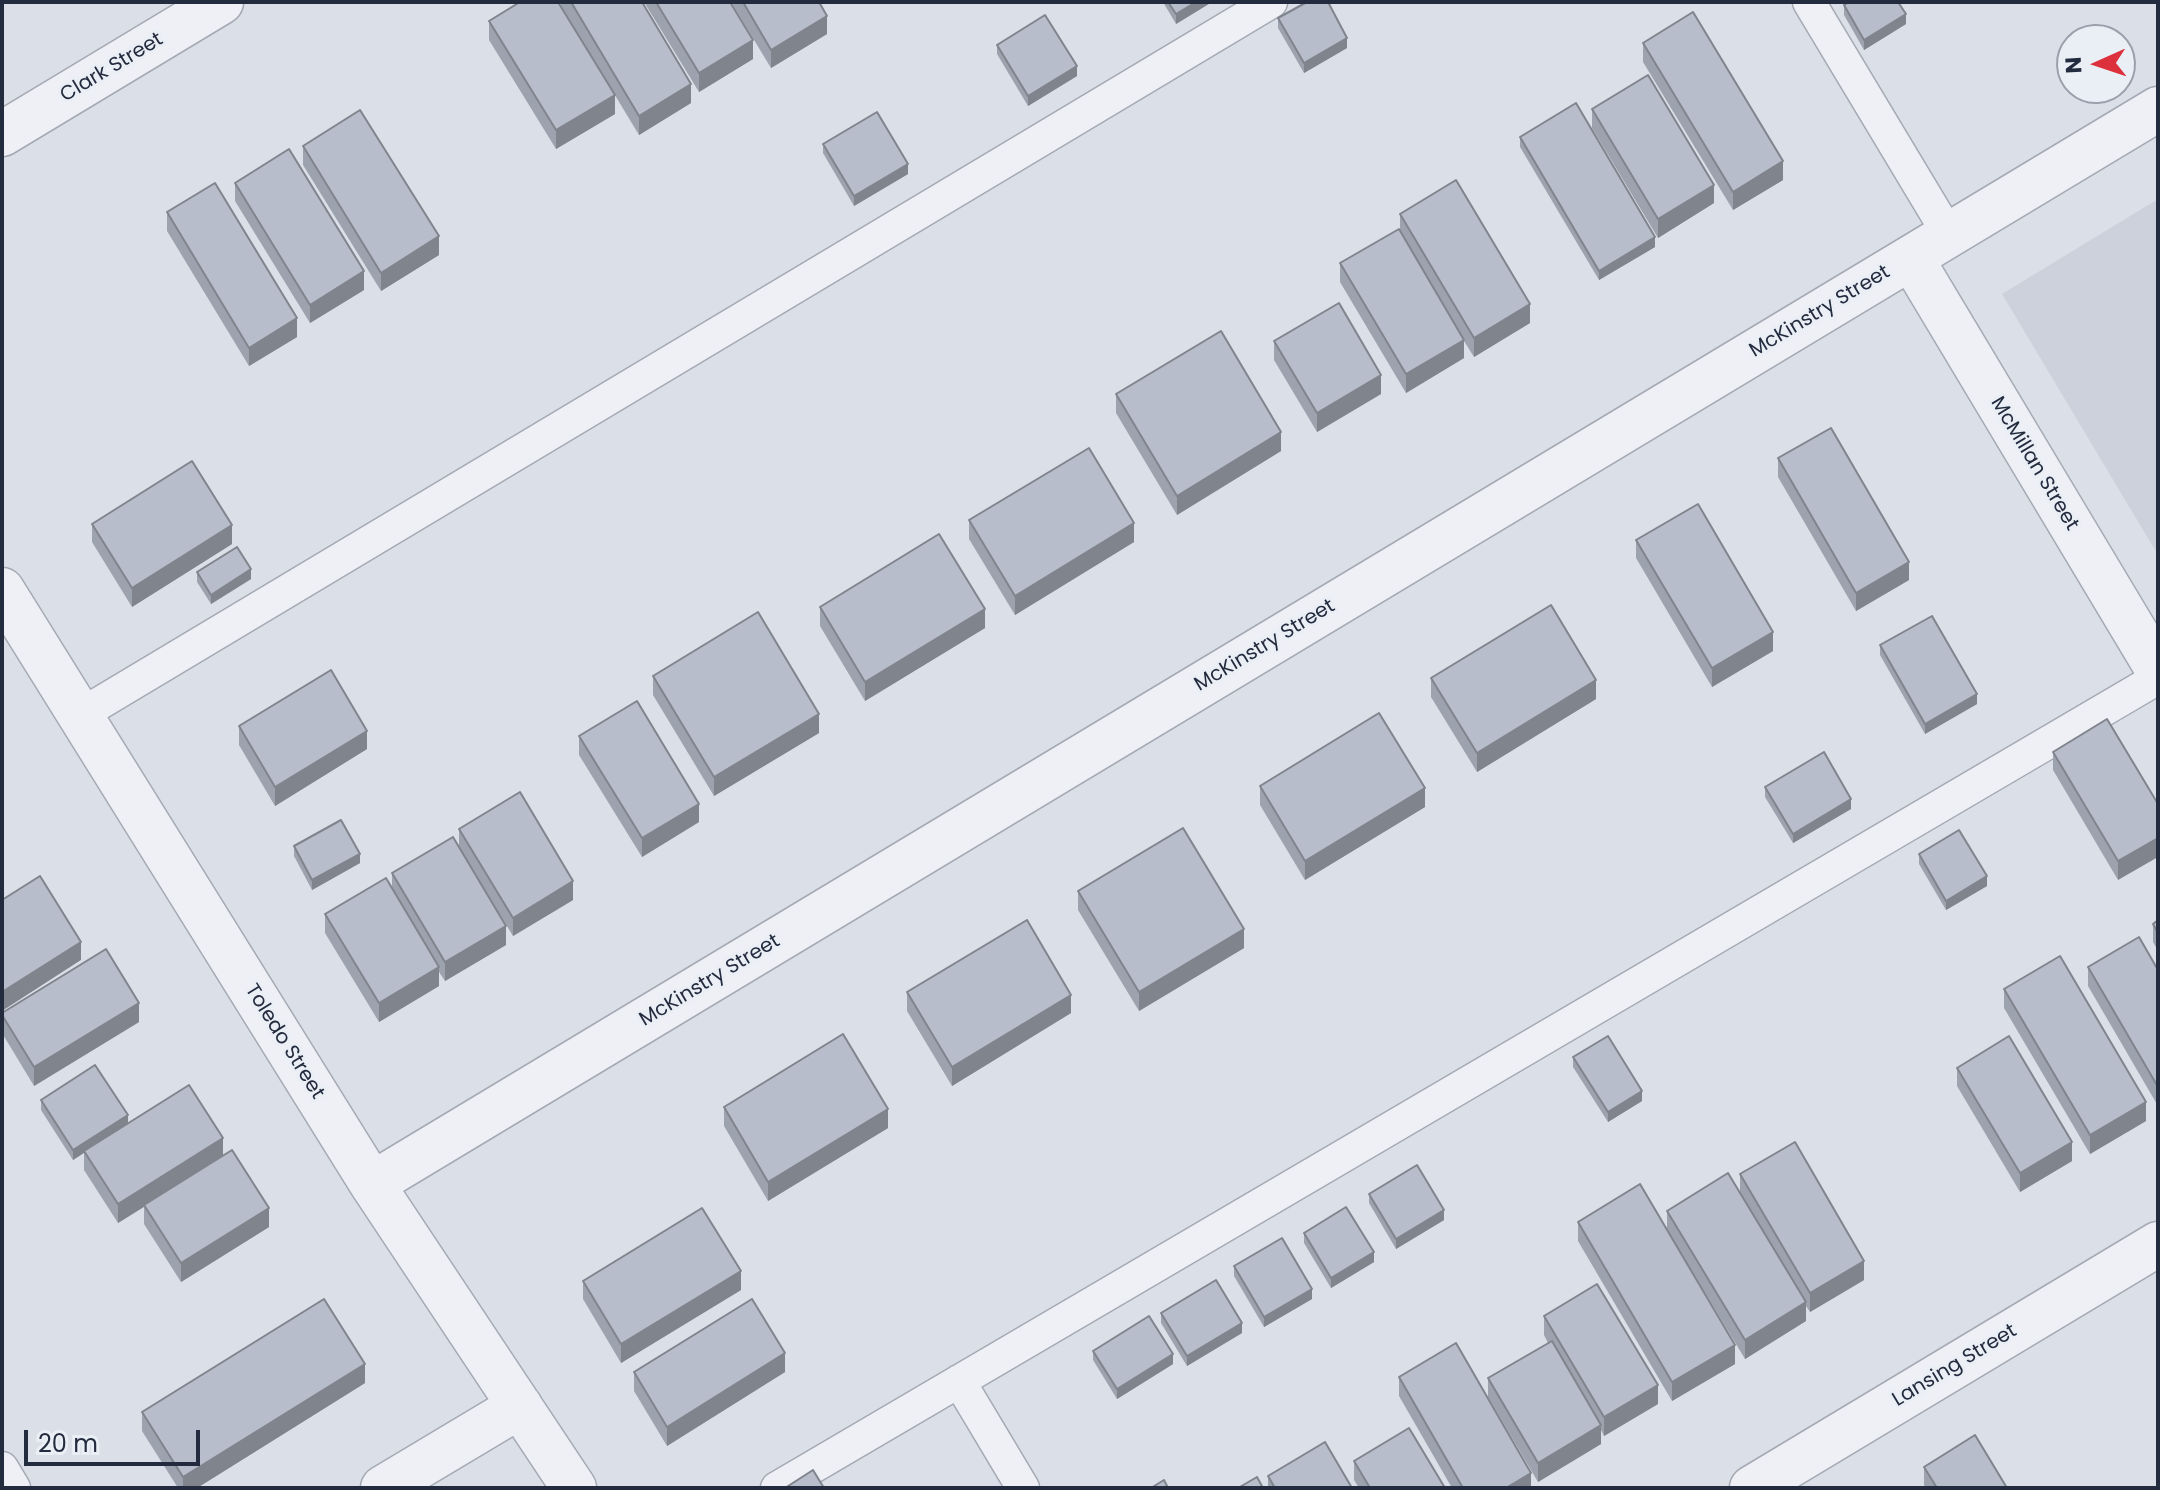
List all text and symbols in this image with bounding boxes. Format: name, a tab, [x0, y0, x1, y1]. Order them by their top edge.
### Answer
north arrow	[2056, 24, 2136, 104]
street label: Clark Street	[56, 28, 168, 108]
text: N	[2058, 56, 2089, 74]
street label: McKinstry Street	[1746, 261, 1894, 363]
street label: McMillan Street	[1985, 393, 2083, 535]
street label: McKinstry Street	[1191, 595, 1339, 697]
street label: McKinstry Street	[636, 930, 784, 1032]
street label: Toledo Street	[239, 980, 329, 1104]
street label: Lansing Street	[1889, 1320, 2021, 1412]
scale bar	[28, 1414, 204, 1464]
text: 20 m	[38, 1427, 98, 1460]

